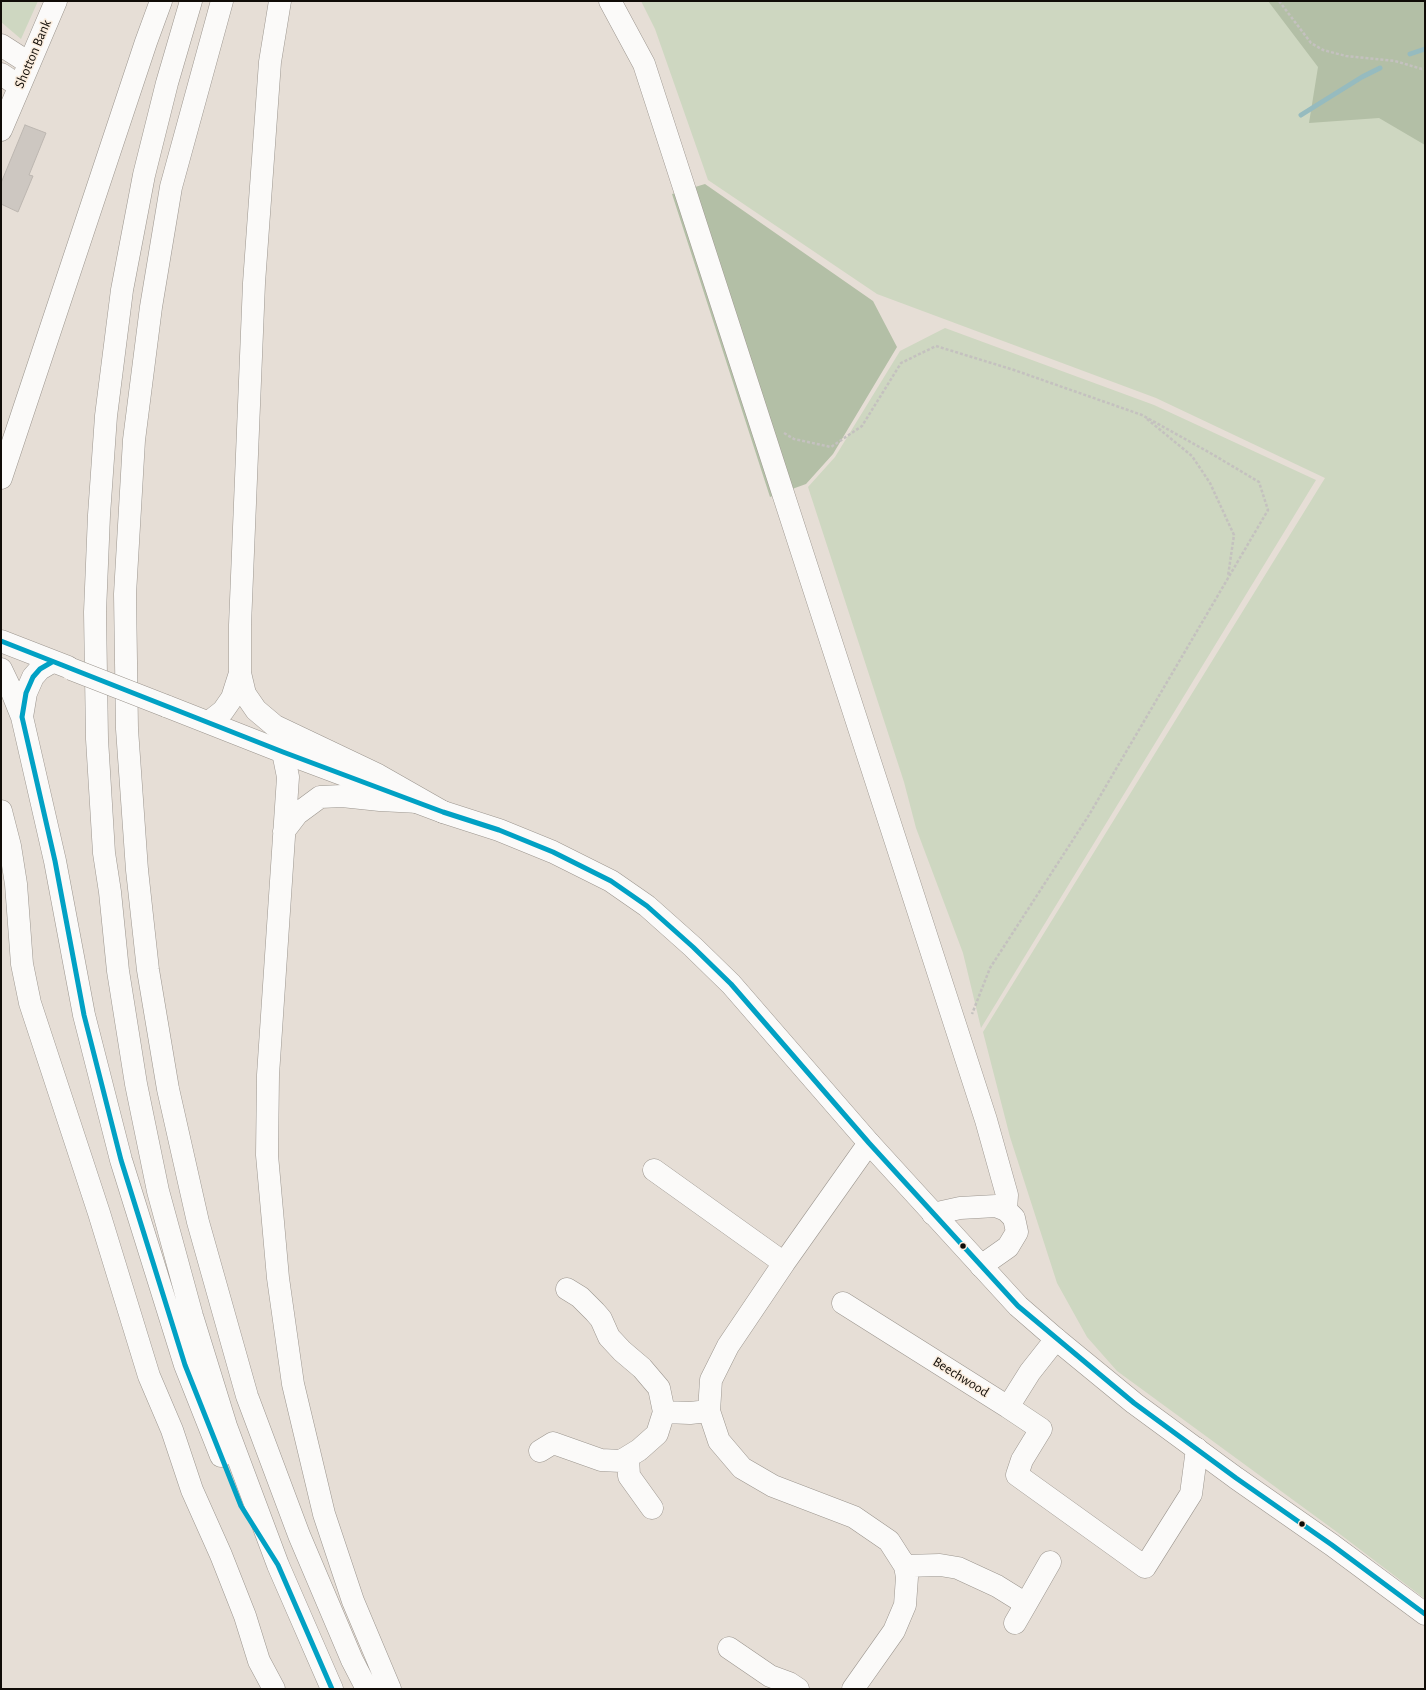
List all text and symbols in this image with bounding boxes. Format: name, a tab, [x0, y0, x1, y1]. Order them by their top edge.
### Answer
street label: Shotton Bank	[11, 17, 55, 91]
unlabelled marker	[958, 1241, 968, 1251]
street label: Beechwood	[930, 1353, 992, 1401]
unlabelled marker	[1297, 1519, 1307, 1529]

